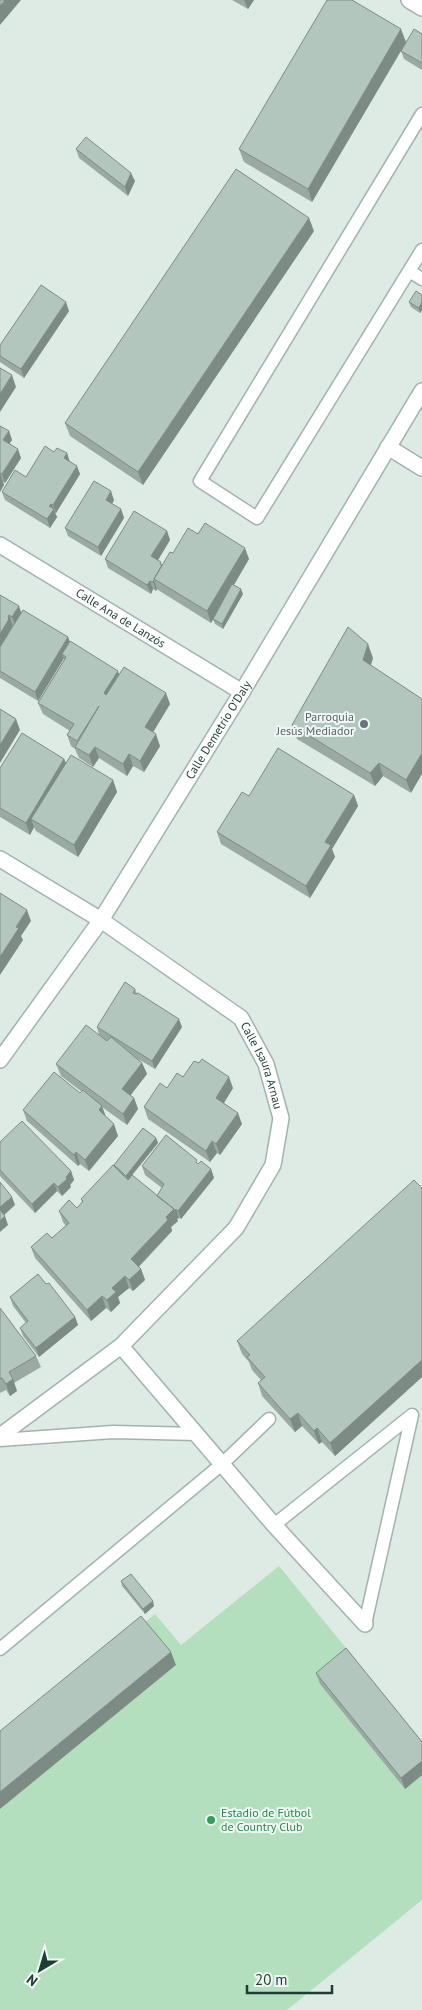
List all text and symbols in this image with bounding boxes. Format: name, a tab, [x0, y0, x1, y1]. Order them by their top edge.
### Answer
street label: Calle Ana de Lanzós	[73, 585, 168, 651]
street label: Calle Demetrio O'Daly	[182, 677, 254, 782]
place label: Parroquia Jesús Mediador	[275, 709, 354, 738]
marker: Parroquia Jesús Mediador	[358, 718, 370, 730]
street label: Calle Isaura Arnau	[238, 1019, 286, 1110]
place label: Estadio de Fútbol de Country Club	[221, 1805, 311, 1834]
marker: Estadio de Fútbol de Country Club	[205, 1814, 217, 1826]
north arrow	[15, 1945, 65, 1995]
scale bar	[247, 1962, 332, 1994]
text: N	[23, 1970, 41, 1990]
text: 20 m	[255, 1970, 288, 1989]

